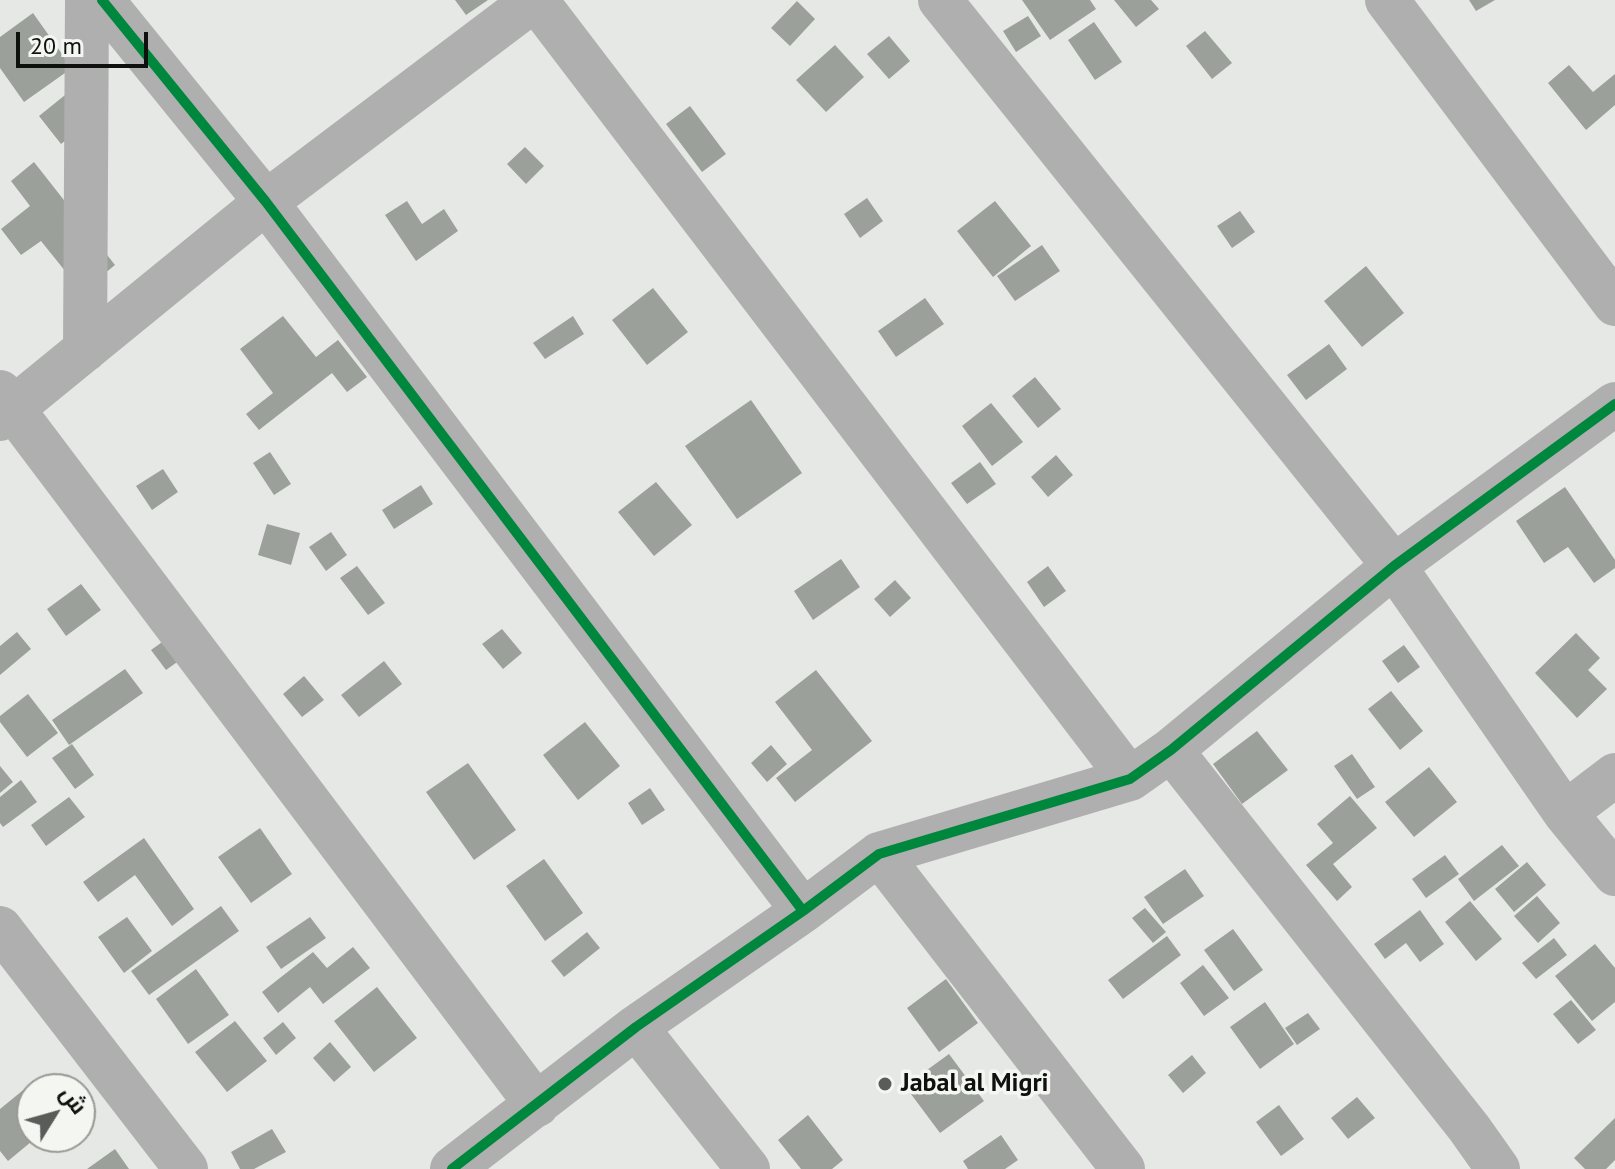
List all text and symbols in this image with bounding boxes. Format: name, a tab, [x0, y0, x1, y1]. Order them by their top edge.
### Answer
scale bar	[20, 16, 152, 66]
text: 20 m	[30, 30, 82, 61]
place label: Jabal al Migri	[901, 1068, 1049, 1100]
north arrow	[16, 1073, 96, 1153]
marker: Jabal al Migri	[876, 1075, 894, 1093]
text: ش	[54, 1080, 93, 1119]

